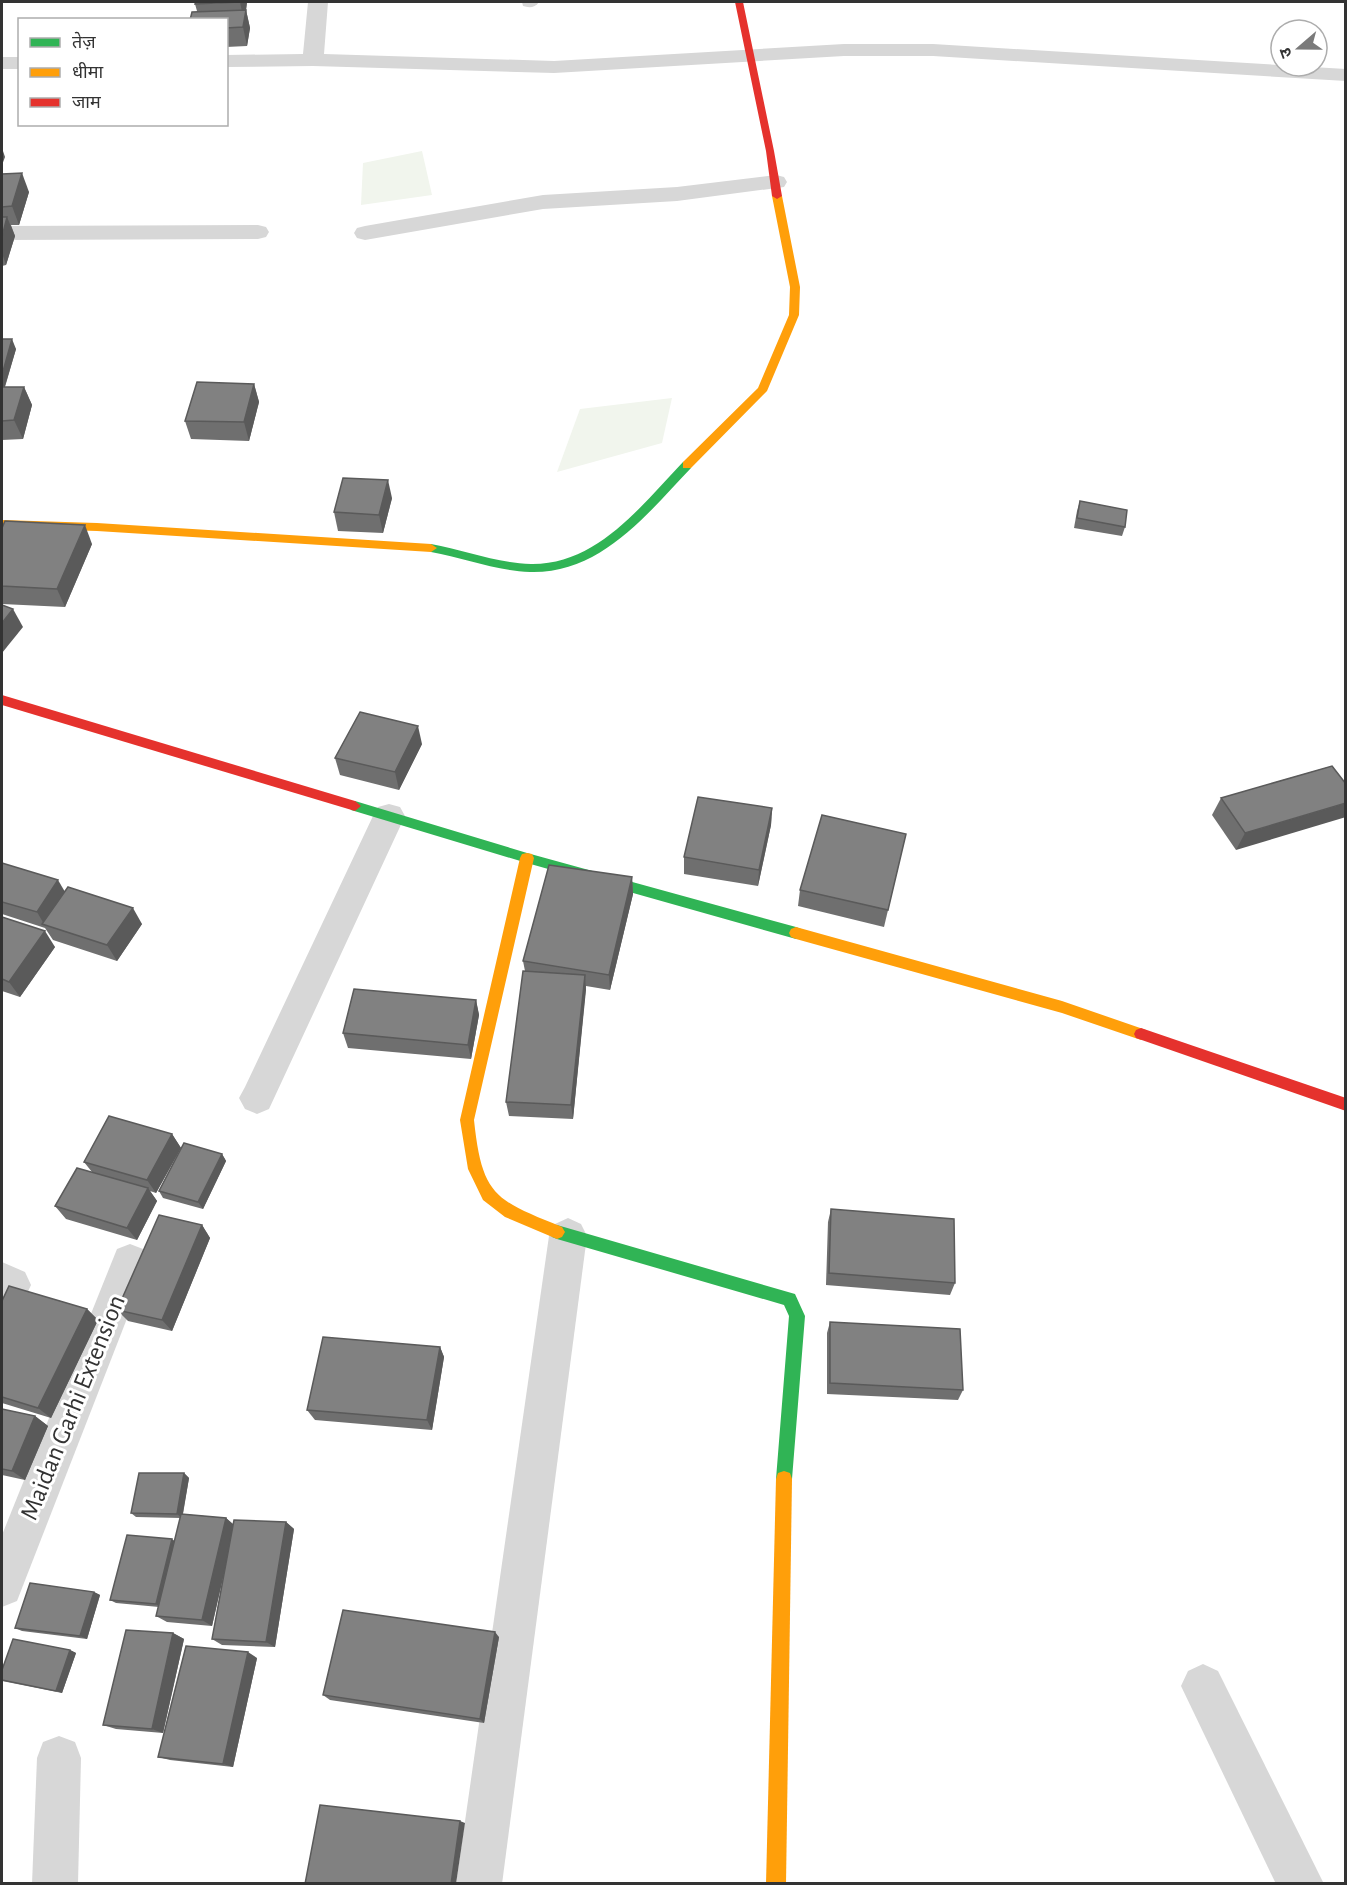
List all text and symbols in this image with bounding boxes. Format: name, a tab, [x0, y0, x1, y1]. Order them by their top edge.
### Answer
legend	[18, 18, 228, 126]
north arrow	[1269, 18, 1329, 78]
text: तेज़	[72, 31, 96, 52]
text: उ	[1277, 45, 1295, 60]
text: धीमा	[72, 62, 103, 82]
text: जाम	[72, 94, 102, 112]
street label: Maidan Garhi Extension	[16, 1291, 130, 1524]

